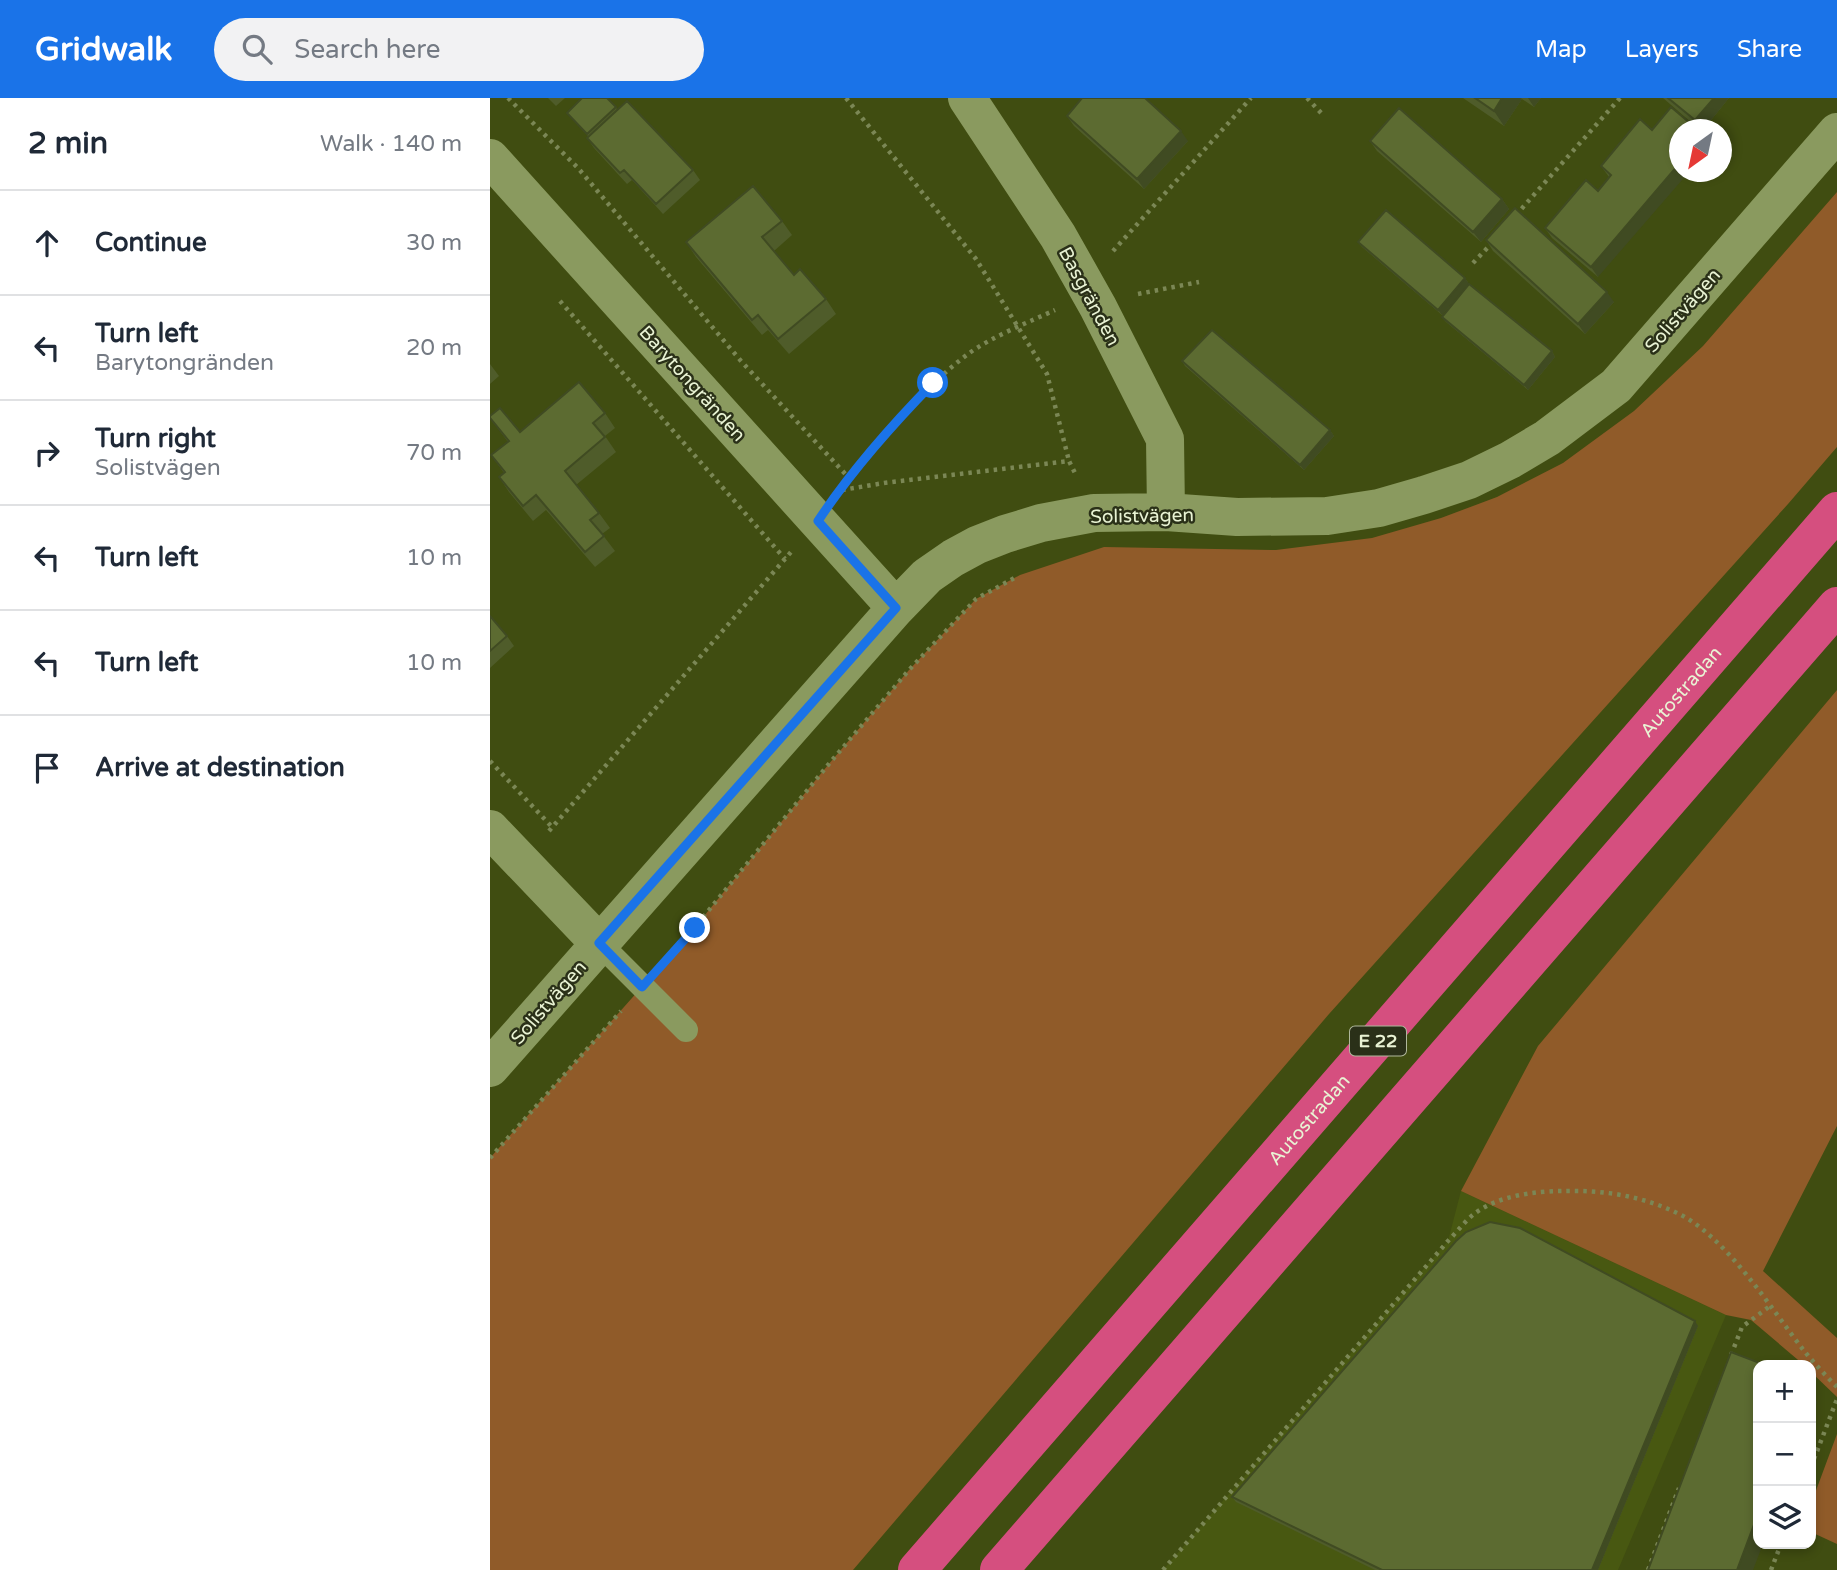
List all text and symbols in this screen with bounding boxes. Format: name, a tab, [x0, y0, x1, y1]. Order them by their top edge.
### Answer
search box	[214, 18, 704, 81]
text: Gridwalk	[35, 30, 172, 69]
icon: search	[238, 30, 276, 68]
text: Search here	[294, 34, 441, 65]
text: Map	[1535, 35, 1587, 64]
text: Layers	[1625, 35, 1699, 64]
text: Share	[1737, 35, 1802, 64]
north arrow	[1669, 119, 1732, 182]
text: 2 min	[28, 125, 108, 162]
text: Walk · 140 m	[320, 130, 462, 158]
icon: ahead	[28, 224, 66, 262]
text: Continue	[95, 227, 207, 258]
text: 30 m	[406, 229, 462, 257]
street label: Basgränden	[1054, 243, 1124, 350]
street label: Solistvägen	[1640, 264, 1725, 357]
text: Turn left	[95, 318, 198, 349]
street label: Barytongränden	[635, 321, 750, 446]
icon: left	[28, 329, 66, 367]
text: 20 m	[406, 334, 462, 362]
text: Barytongränden	[95, 349, 274, 377]
route start	[917, 367, 948, 398]
text: Turn right	[95, 423, 216, 454]
icon: right	[28, 434, 66, 472]
text: 70 m	[406, 439, 462, 467]
text: Solistvägen	[95, 454, 221, 482]
street label: Solistvägen	[1090, 504, 1194, 528]
icon: left	[28, 539, 66, 577]
text: Turn left	[95, 542, 198, 573]
text: 10 m	[406, 544, 462, 572]
street label: Autostradan	[1636, 642, 1726, 742]
icon: left	[28, 644, 66, 682]
text: Turn left	[95, 647, 198, 678]
text: 10 m	[406, 649, 462, 677]
icon: arrive	[28, 749, 66, 787]
text: Arrive at destination	[95, 752, 345, 783]
route end	[679, 912, 710, 943]
street label: Solistvägen	[506, 956, 591, 1049]
road number: E 22	[1350, 1026, 1406, 1056]
street label: Autostradan	[1264, 1070, 1355, 1170]
map controls	[1753, 1360, 1816, 1549]
button: +	[1753, 1360, 1816, 1423]
button: −	[1753, 1423, 1816, 1486]
button: layers	[1753, 1486, 1816, 1549]

